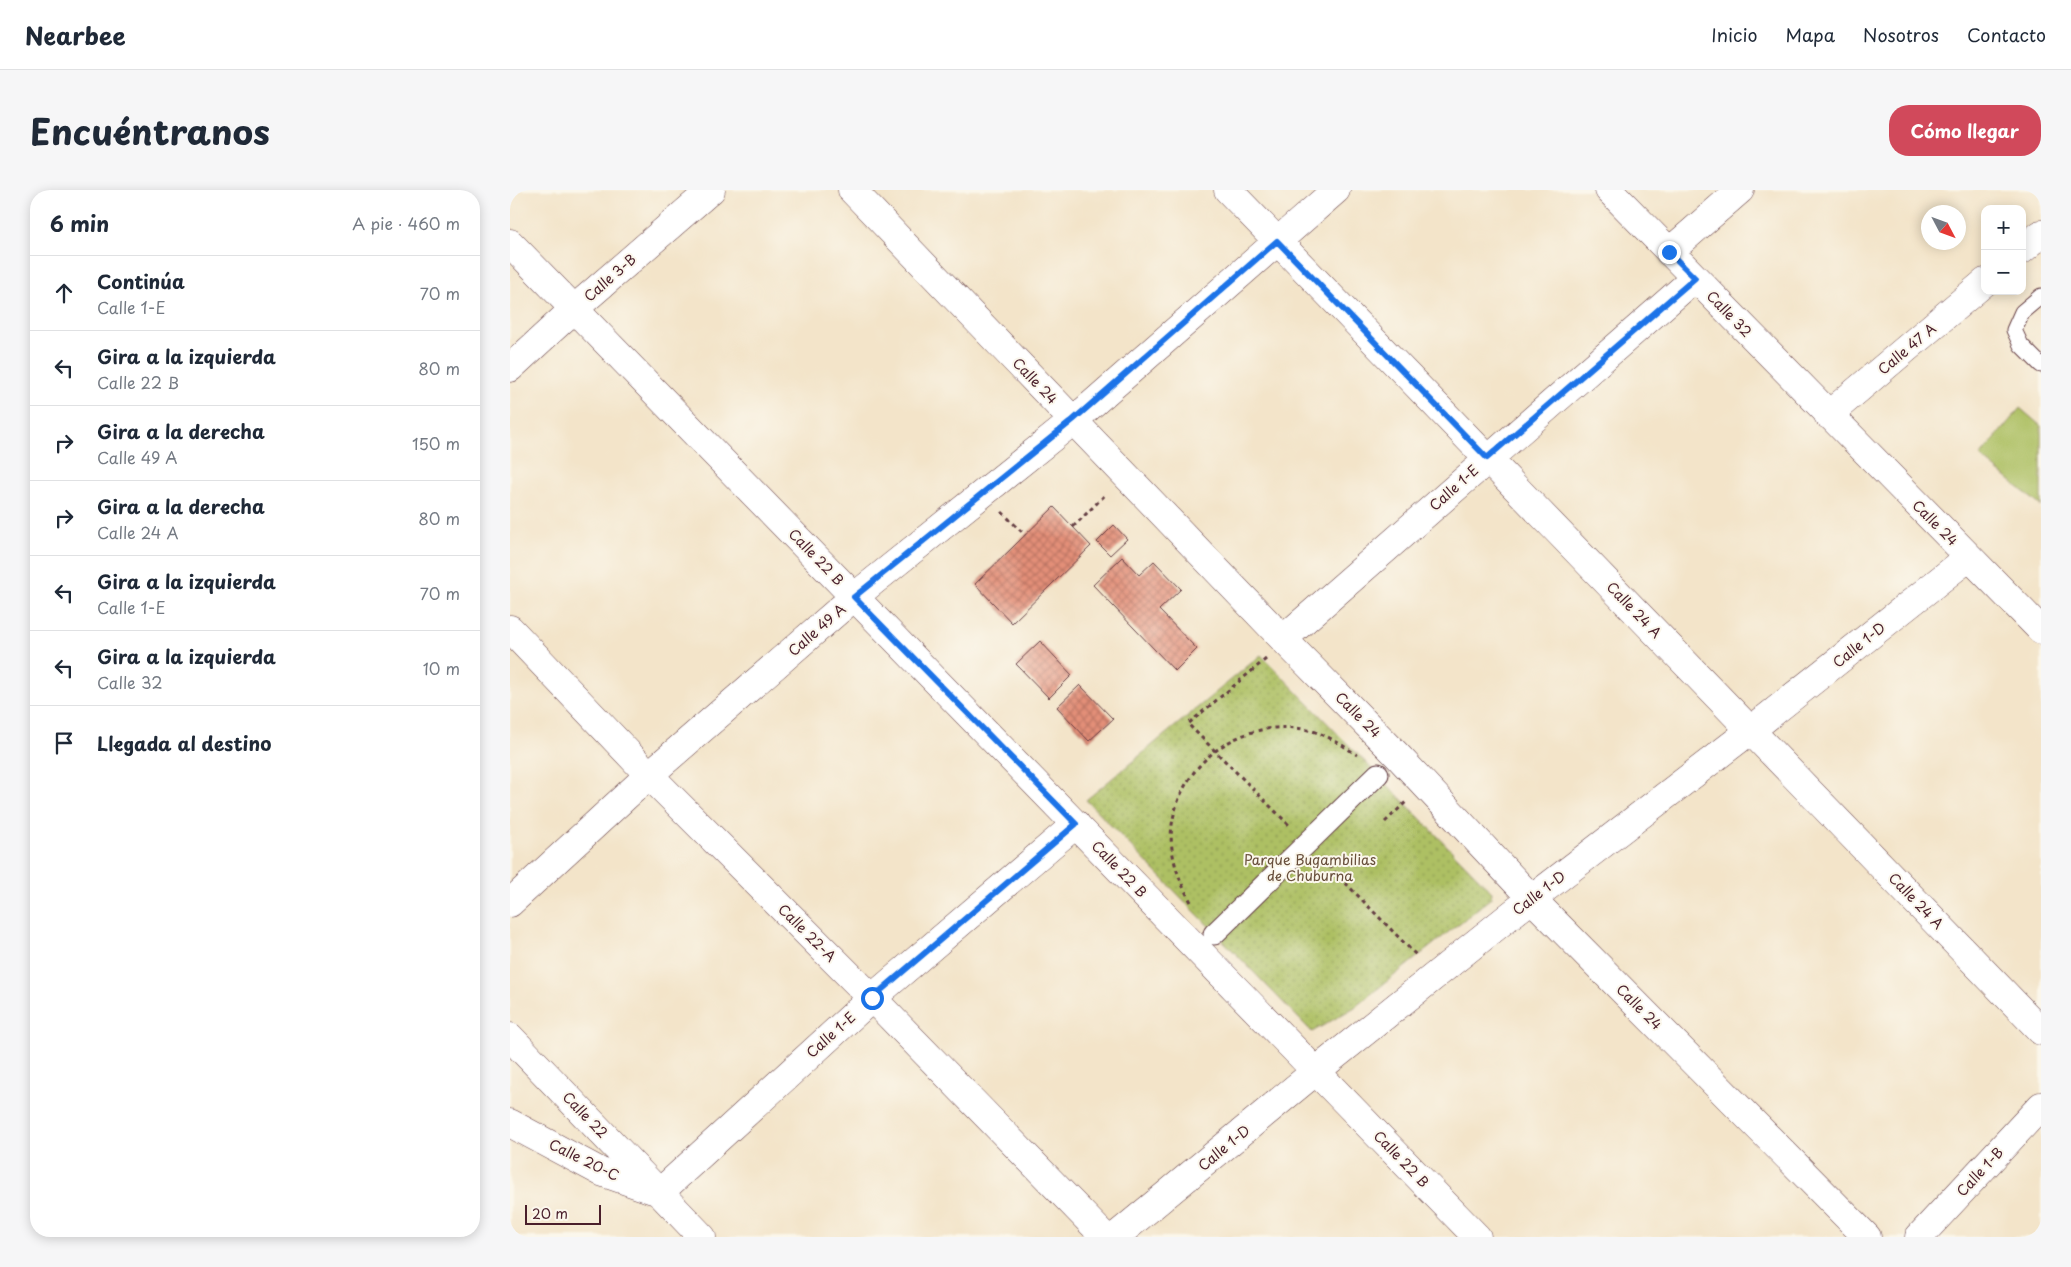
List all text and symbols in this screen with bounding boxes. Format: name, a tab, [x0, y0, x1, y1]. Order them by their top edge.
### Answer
text: Nearbee	[25, 17, 126, 53]
text: Inicio	[1711, 21, 1758, 48]
text: Mapa	[1786, 21, 1835, 48]
text: Nosotros	[1863, 21, 1939, 48]
text: Contacto	[1967, 21, 2046, 48]
text: Encuéntranos	[30, 104, 270, 157]
button: Cómo llegar	[1889, 105, 2041, 156]
north arrow	[1921, 205, 1966, 250]
map controls	[1981, 205, 2026, 295]
button: +	[1981, 205, 2026, 250]
text: 6 min	[50, 207, 109, 239]
text: A pie · 460 m	[352, 211, 460, 235]
route end	[1658, 241, 1681, 264]
street label: Calle 3-B	[579, 249, 640, 306]
button: −	[1981, 250, 2026, 295]
text: Continúa	[97, 267, 185, 295]
icon: ahead	[50, 279, 78, 307]
text: 70 m	[420, 281, 460, 305]
street label: Calle 32	[1702, 286, 1757, 342]
text: Calle 1-E	[97, 295, 165, 319]
street label: Calle 47 A	[1873, 318, 1941, 379]
text: Gira a la izquierda	[97, 342, 276, 370]
street label: Calle 24	[1008, 353, 1063, 409]
icon: left	[50, 354, 78, 382]
text: 80 m	[418, 356, 460, 380]
text: Calle 22 B	[97, 370, 179, 394]
text: Gira a la derecha	[97, 417, 265, 445]
icon: right	[50, 429, 78, 457]
text: 150 m	[412, 431, 460, 455]
text: Calle 49 A	[97, 445, 178, 469]
street label: Calle 1-E	[1424, 460, 1483, 515]
text: Gira a la derecha	[97, 492, 265, 520]
street label: Calle 24	[1908, 495, 1963, 550]
icon: right	[50, 504, 78, 532]
text: 80 m	[418, 506, 460, 530]
text: Calle 24 A	[97, 520, 179, 544]
street label: Calle 22 B	[784, 524, 849, 590]
text: Gira a la izquierda	[97, 567, 276, 595]
street label: Calle 24 A	[1602, 577, 1667, 643]
icon: left	[50, 579, 78, 607]
text: 70 m	[420, 581, 460, 605]
text: Calle 1-E	[97, 595, 165, 619]
street label: Calle 49 A	[783, 598, 850, 661]
street label: Calle 1-D	[1828, 617, 1889, 672]
text: Gira a la izquierda	[97, 642, 276, 670]
icon: left	[50, 654, 78, 682]
text: 10 m	[423, 656, 460, 680]
text: Calle 32	[97, 670, 163, 694]
street label: Calle 24	[1331, 687, 1386, 742]
icon: arrive	[50, 729, 78, 757]
text: Llegada al destino	[97, 729, 271, 757]
street label: Calle 22 B	[1087, 836, 1152, 902]
park label: Parque Bugambilias de Chuburna	[1244, 849, 1376, 886]
street label: Calle 1-D	[1508, 865, 1570, 920]
street label: Calle 24 A	[1884, 868, 1949, 934]
street label: Calle 22-A	[774, 899, 841, 967]
street label: Calle 24	[1612, 979, 1667, 1034]
route start	[861, 987, 884, 1010]
street label: Calle 1-E	[801, 1007, 860, 1062]
street label: Calle 22	[558, 1087, 613, 1143]
street label: Calle 1-D	[1193, 1120, 1254, 1176]
street label: Calle 22 B	[1369, 1126, 1434, 1192]
street label: Calle 20-C	[545, 1133, 623, 1186]
street label: Calle 1-B	[1951, 1142, 2008, 1201]
scale bar	[525, 1202, 601, 1225]
text: 20 m	[532, 1203, 568, 1224]

